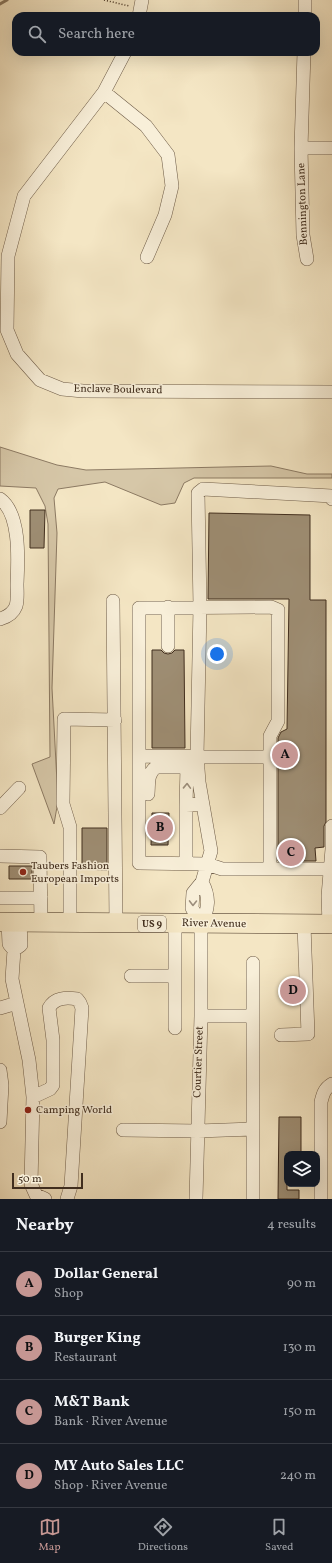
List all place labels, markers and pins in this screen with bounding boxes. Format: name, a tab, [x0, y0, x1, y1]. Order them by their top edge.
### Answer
pin: A	[272, 740, 298, 770]
pin: B	[147, 813, 173, 843]
pin: C	[278, 838, 304, 868]
place label: Taubers Fashion European Imports	[31, 859, 119, 887]
marker: Taubers Fashion European Imports	[18, 867, 28, 877]
pin: D	[280, 976, 306, 1006]
place label: Camping World	[36, 1103, 112, 1118]
marker: Camping World	[23, 1105, 33, 1115]

